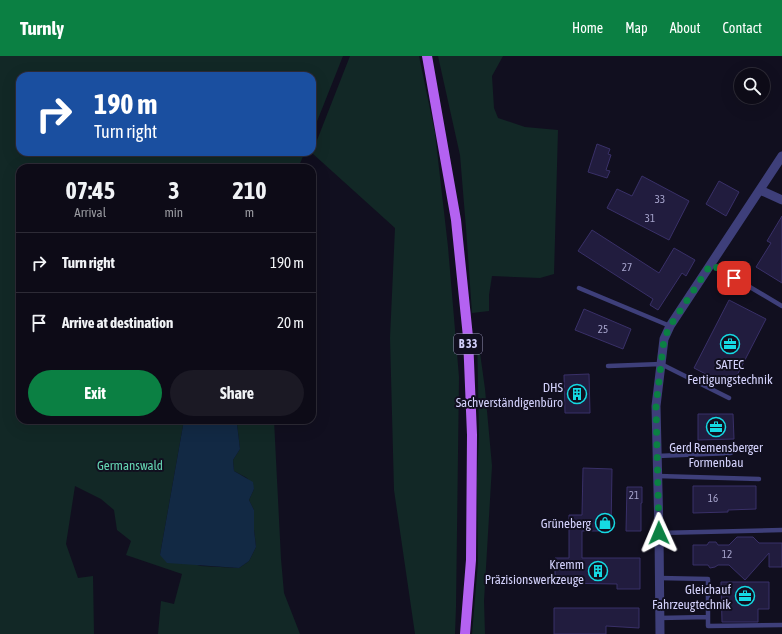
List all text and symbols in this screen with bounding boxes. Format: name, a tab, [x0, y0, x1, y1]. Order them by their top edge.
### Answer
text: Turnly	[20, 17, 64, 39]
text: Home	[572, 20, 603, 36]
text: Map	[625, 20, 648, 36]
text: About	[670, 20, 701, 36]
text: Contact	[723, 20, 762, 36]
map controls	[734, 68, 770, 104]
button: search	[734, 68, 770, 104]
icon: right	[28, 88, 80, 140]
text: 190 m	[94, 88, 157, 120]
text: Turn right	[94, 121, 157, 142]
text: 07:45	[66, 177, 115, 204]
text: 3	[168, 177, 179, 204]
text: 210	[233, 177, 266, 204]
house number: 33	[655, 193, 665, 205]
text: Arrival	[74, 205, 106, 220]
text: min	[164, 205, 183, 220]
text: m	[245, 205, 254, 220]
house number: 31	[645, 212, 655, 224]
icon: right	[28, 252, 50, 274]
text: Turn right	[62, 254, 115, 271]
text: 190 m	[270, 254, 304, 271]
house number: 27	[622, 261, 632, 273]
pin	[717, 261, 751, 295]
icon: arrive	[723, 267, 745, 289]
icon: arrive	[28, 312, 50, 334]
text: Arrive at destination	[62, 314, 173, 331]
text: 20 m	[277, 314, 304, 331]
house number: 25	[598, 323, 608, 335]
office icon: SATEC Fertigungstechnik	[719, 333, 741, 355]
road number: B 33	[454, 334, 482, 354]
place label: SATEC Fertigungstechnik	[687, 357, 773, 387]
button: Exit	[28, 370, 162, 416]
button: Share	[170, 370, 304, 416]
place label: DHS Sachverständigenbüro	[456, 380, 564, 410]
building icon: DHS Sachverständigenbüro	[566, 383, 588, 405]
office icon: Gerd Remensberger Formenbau	[705, 416, 727, 438]
place label: Gerd Remensberger Formenbau	[669, 440, 763, 470]
park label: Germanswald	[97, 458, 163, 473]
house number: 21	[629, 489, 639, 501]
house number: 16	[708, 492, 718, 504]
shop icon: Grüneberg	[594, 512, 616, 534]
position arrow	[638, 512, 680, 554]
place label: Grüneberg	[541, 516, 591, 531]
house number: 12	[722, 548, 732, 560]
place label: Kremm Präzisionswerkzeuge	[485, 557, 584, 587]
building icon: Kremm Präzisionswerkzeuge	[587, 560, 609, 582]
place label: Gleichauf Fahrzeugtechnik	[652, 582, 731, 612]
office icon: Gleichauf Fahrzeugtechnik	[734, 585, 756, 607]

